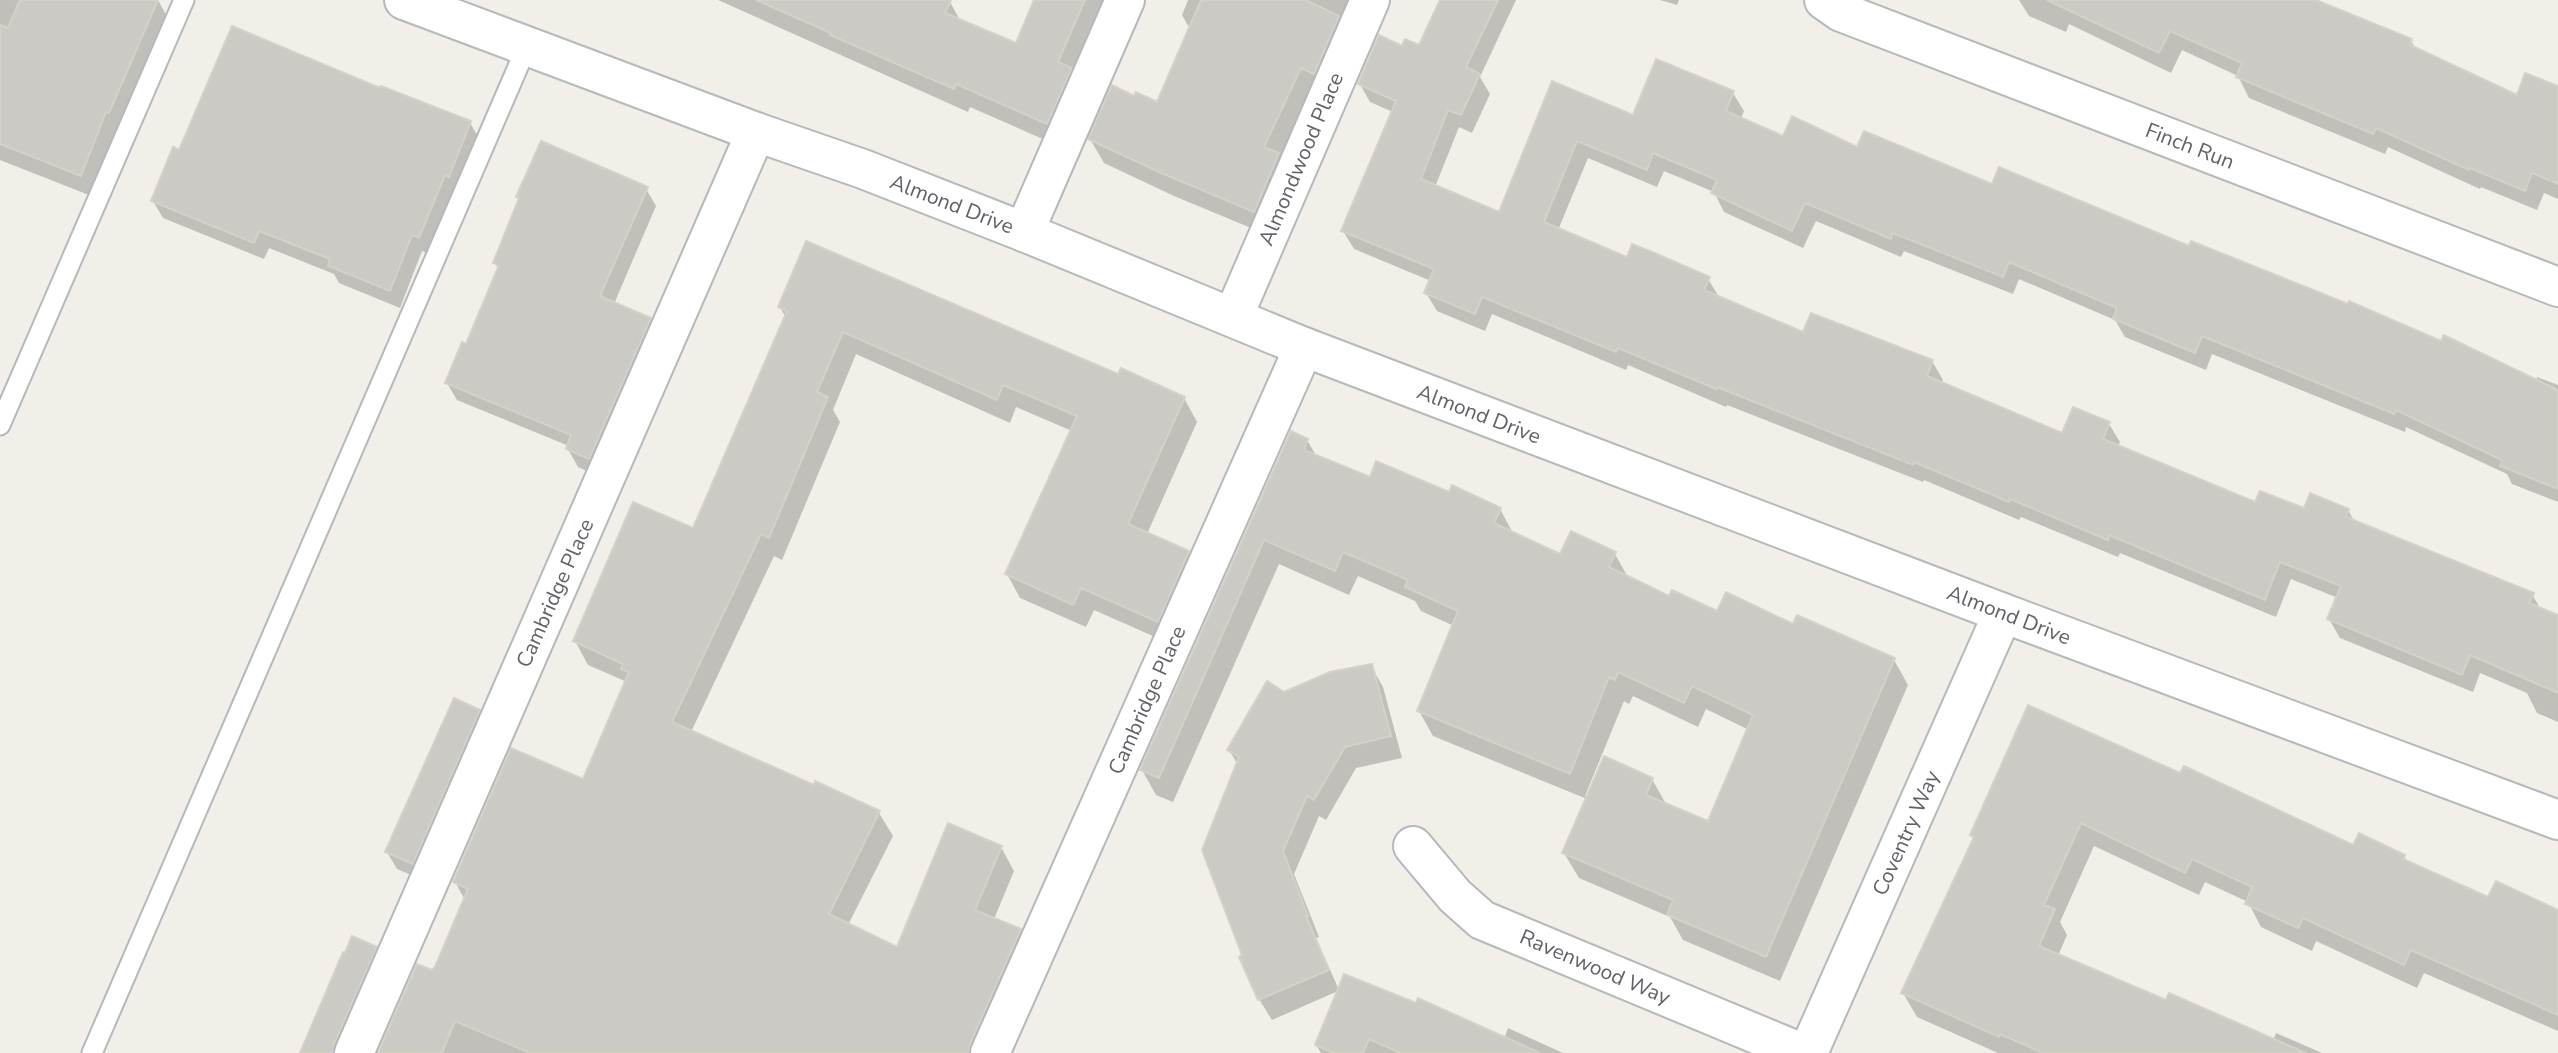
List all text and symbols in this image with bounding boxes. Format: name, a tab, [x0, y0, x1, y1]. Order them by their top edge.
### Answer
street label: Almondwood Place	[1252, 68, 1350, 250]
street label: Finch Run	[2142, 116, 2238, 176]
street label: Almond Drive	[886, 168, 1018, 240]
street label: Almond Drive	[1413, 378, 1545, 450]
street label: Cambridge Place	[510, 514, 600, 672]
street label: Almond Drive	[1943, 579, 2075, 651]
street label: Cambridge Place	[1102, 621, 1192, 779]
street label: Coventry Way	[1866, 766, 1946, 900]
street label: Ravenwood Way	[1515, 923, 1675, 1011]

